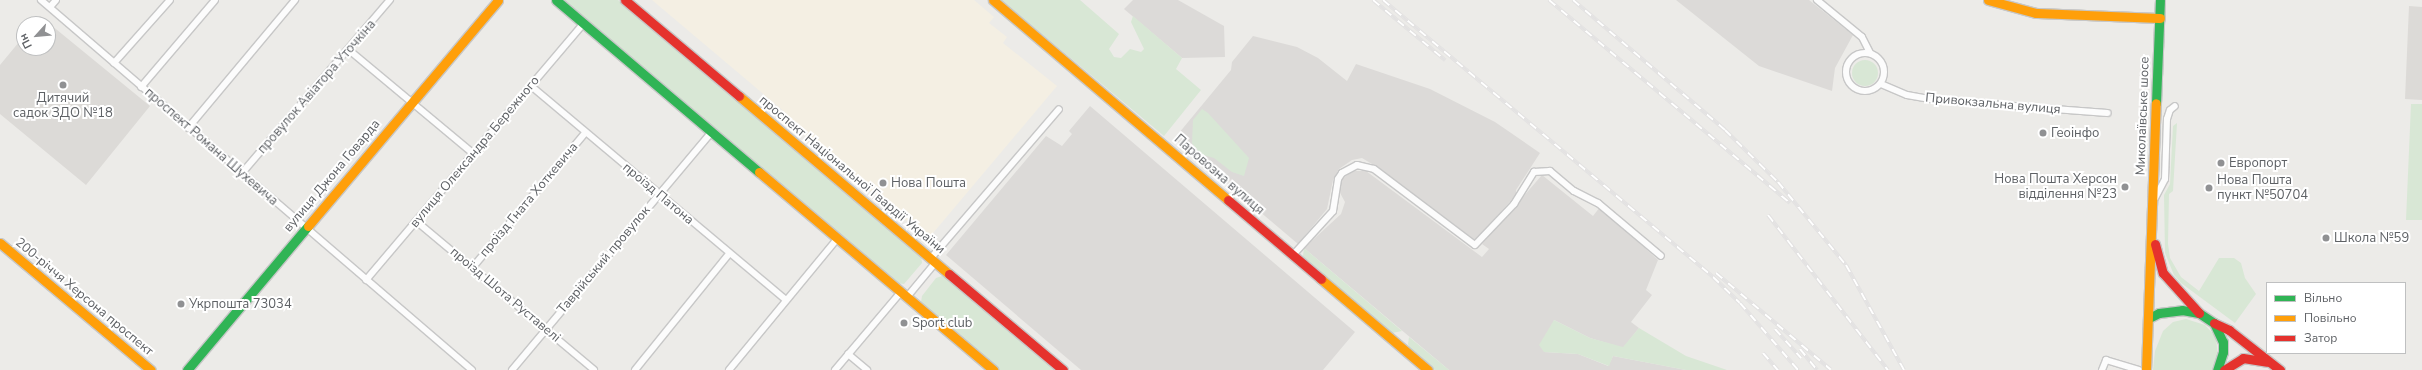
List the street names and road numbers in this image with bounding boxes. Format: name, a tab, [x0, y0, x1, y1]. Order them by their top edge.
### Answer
street label: провулок Авіатора Уточкіна	[255, 17, 379, 157]
street label: Миколаївське шосе	[2133, 56, 2153, 176]
street label: вулиця Олександра Бережного	[407, 73, 543, 231]
street label: проспект Романа Шухевича	[141, 85, 281, 209]
street label: Привокзальна вулиця	[1925, 90, 2061, 118]
street label: проспект Національної Гвардії України	[756, 93, 948, 257]
street label: вулиця Джона Говарда	[280, 117, 384, 235]
street label: Паровозна вулиця	[1171, 132, 1267, 218]
street label: проїзд Гната Хоткевича	[477, 140, 581, 260]
street label: проїзд Патона	[619, 160, 697, 228]
street label: Таврійський провулок	[554, 203, 654, 317]
street label: 200-річчя Херсона проспект	[12, 235, 156, 359]
street label: проїзд Шота Руставелі	[447, 244, 563, 346]

